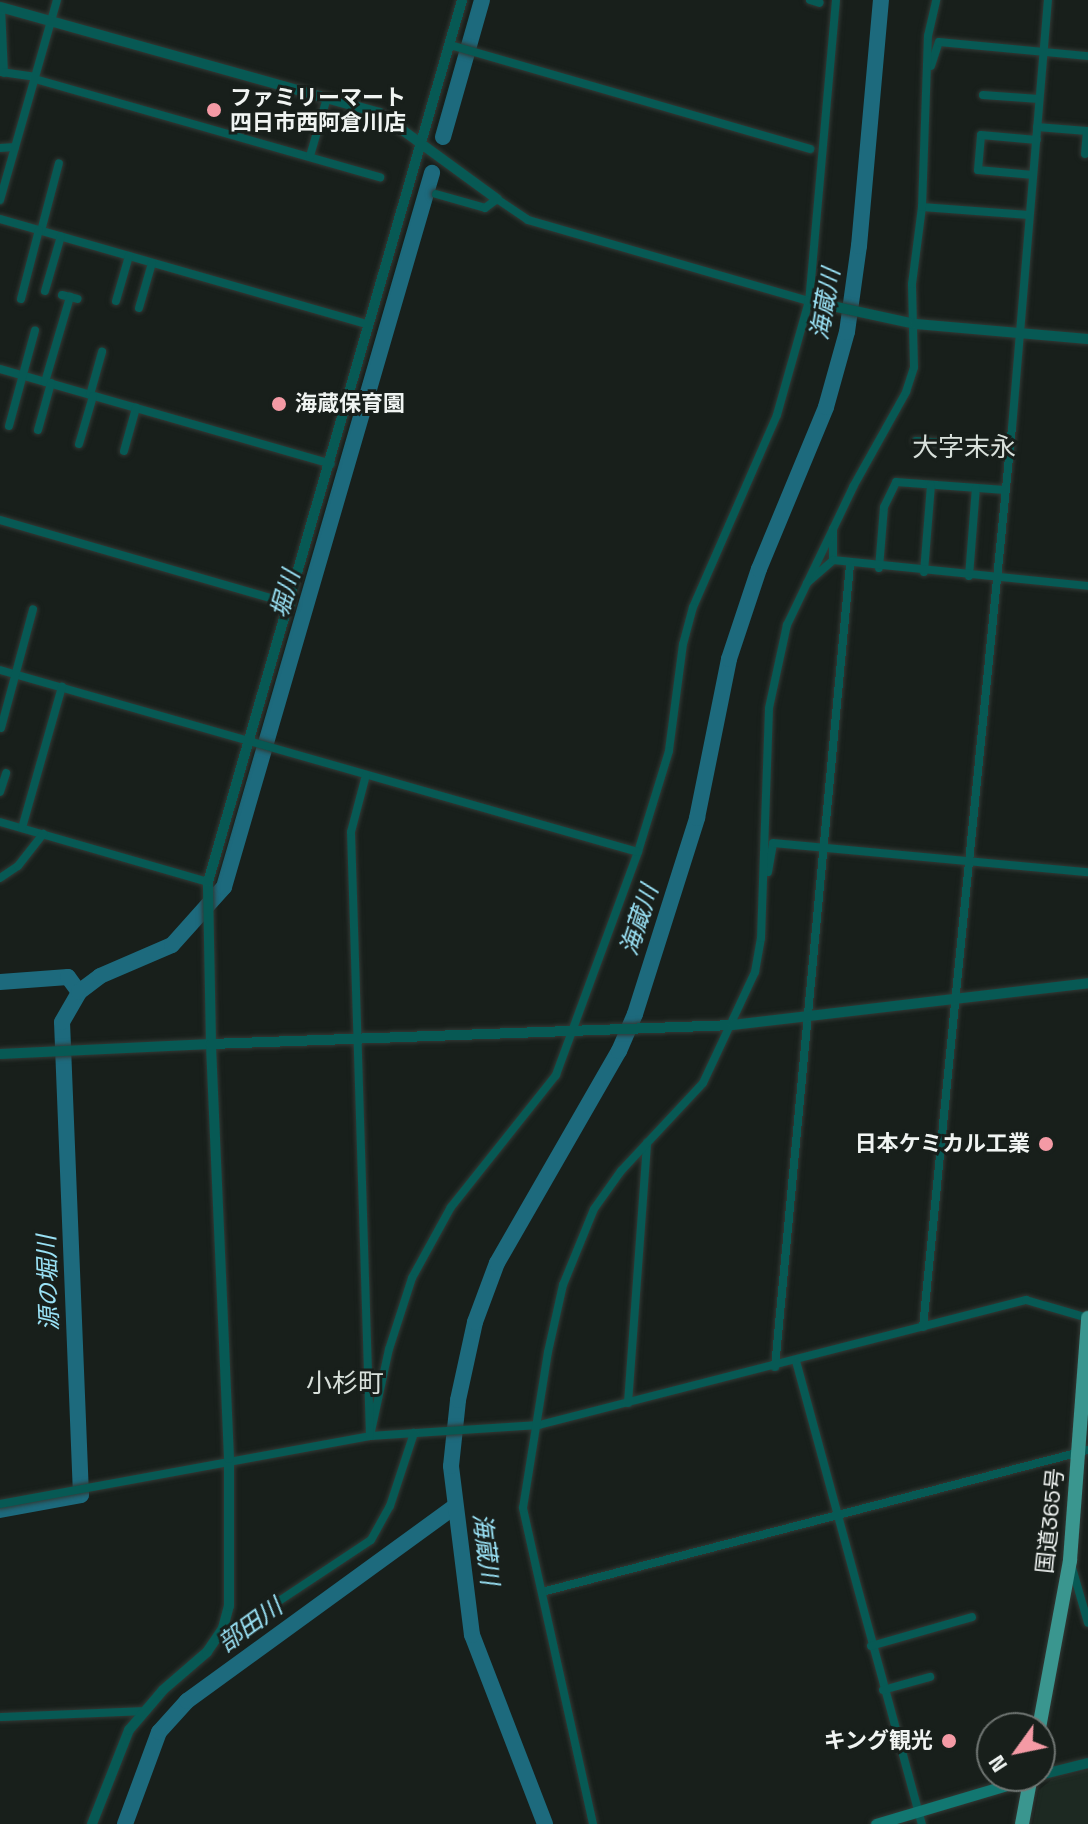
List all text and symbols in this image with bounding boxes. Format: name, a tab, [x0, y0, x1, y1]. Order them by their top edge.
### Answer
place label: ファミリーマート 四日市西阿倉川店	[230, 84, 406, 136]
marker: ファミリーマート 四日市西阿倉川店	[205, 101, 223, 119]
water label: 海蔵川	[805, 266, 845, 342]
place label: 海蔵保育園	[295, 391, 405, 417]
marker: 海蔵保育園	[270, 395, 288, 413]
district label: 大字末永	[912, 432, 1016, 464]
water label: 堀川	[265, 567, 305, 621]
water label: 海蔵川	[614, 881, 664, 959]
place label: 日本ケミカル工業	[854, 1131, 1030, 1157]
marker: 日本ケミカル工業	[1037, 1135, 1055, 1153]
water label: 源の堀川	[32, 1235, 64, 1331]
district label: 小杉町	[306, 1368, 384, 1400]
street label: 国道365号	[1031, 1467, 1069, 1575]
water label: 海蔵川	[467, 1512, 505, 1586]
water label: 部田川	[212, 1592, 288, 1658]
north arrow	[976, 1712, 1056, 1792]
place label: キング観光	[823, 1728, 933, 1754]
marker: キング観光	[940, 1732, 958, 1750]
text: N	[982, 1750, 1013, 1778]

